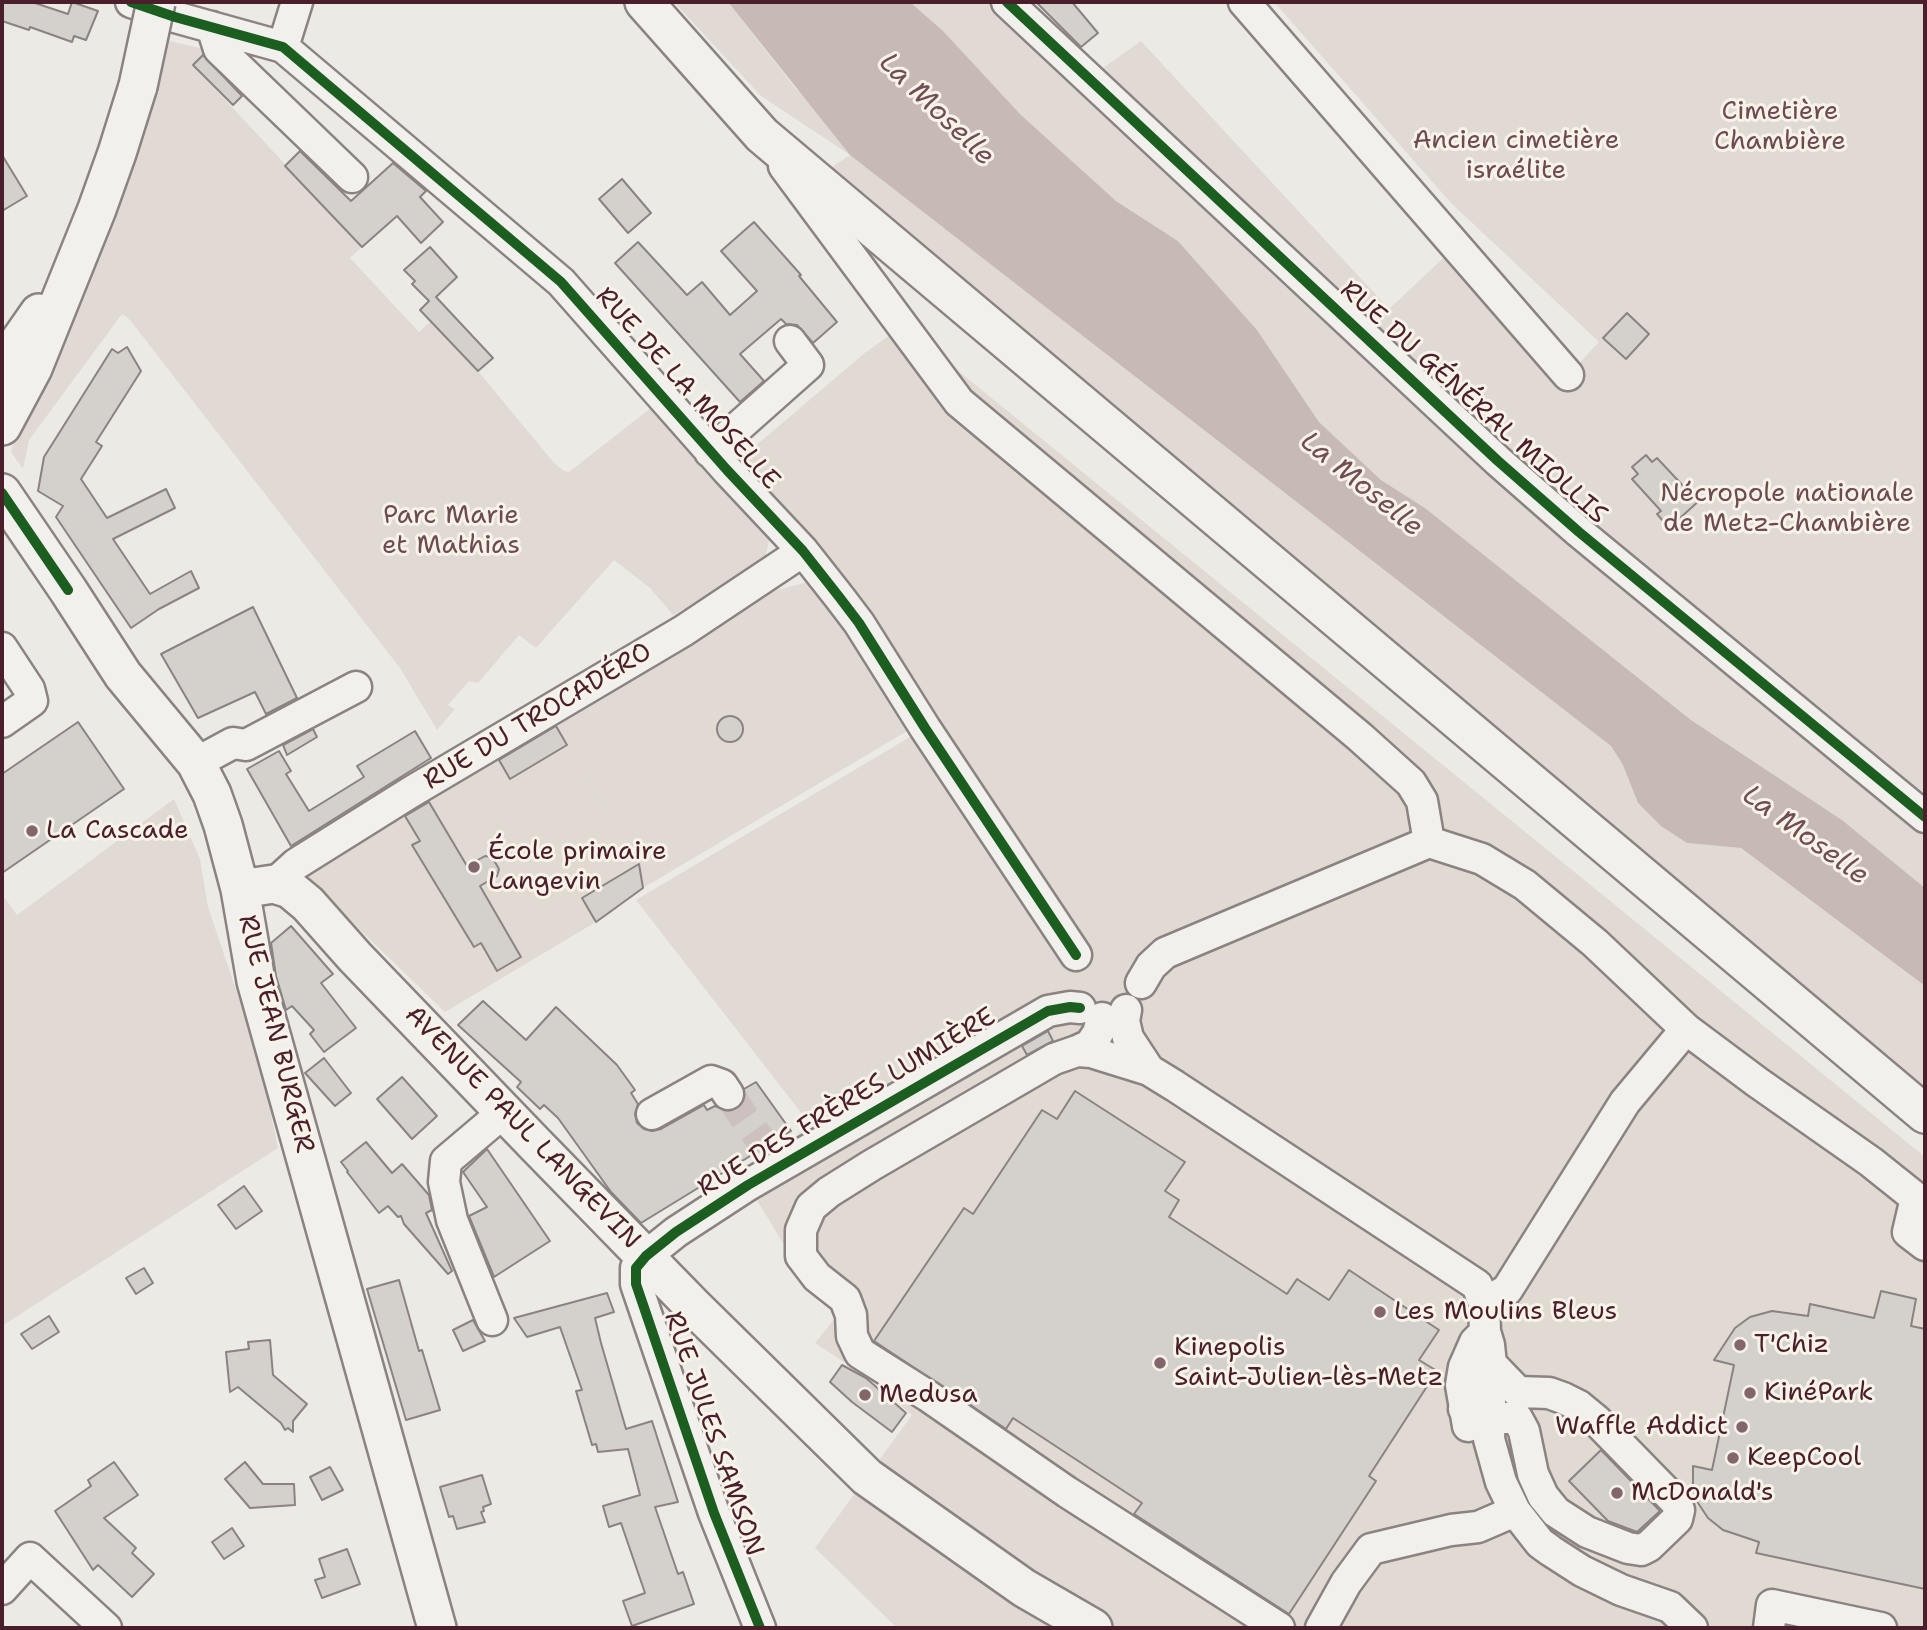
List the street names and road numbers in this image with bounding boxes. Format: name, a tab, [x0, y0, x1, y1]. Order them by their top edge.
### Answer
street label: RUE DU GÉNÉRAL MIOLLIS	[1333, 275, 1613, 531]
street label: RUE DE LA MOSELLE	[588, 282, 786, 496]
street label: RUE DU TROCADÉRO	[418, 637, 658, 797]
street label: RUE JEAN BURGER	[230, 912, 320, 1156]
street label: AVENUE PAUL LANGEVIN	[398, 1000, 646, 1256]
street label: RUE DES FRÈRES LUMIÈRE	[693, 1002, 1001, 1204]
street label: RUE JULES SAMSON	[656, 1308, 770, 1560]

